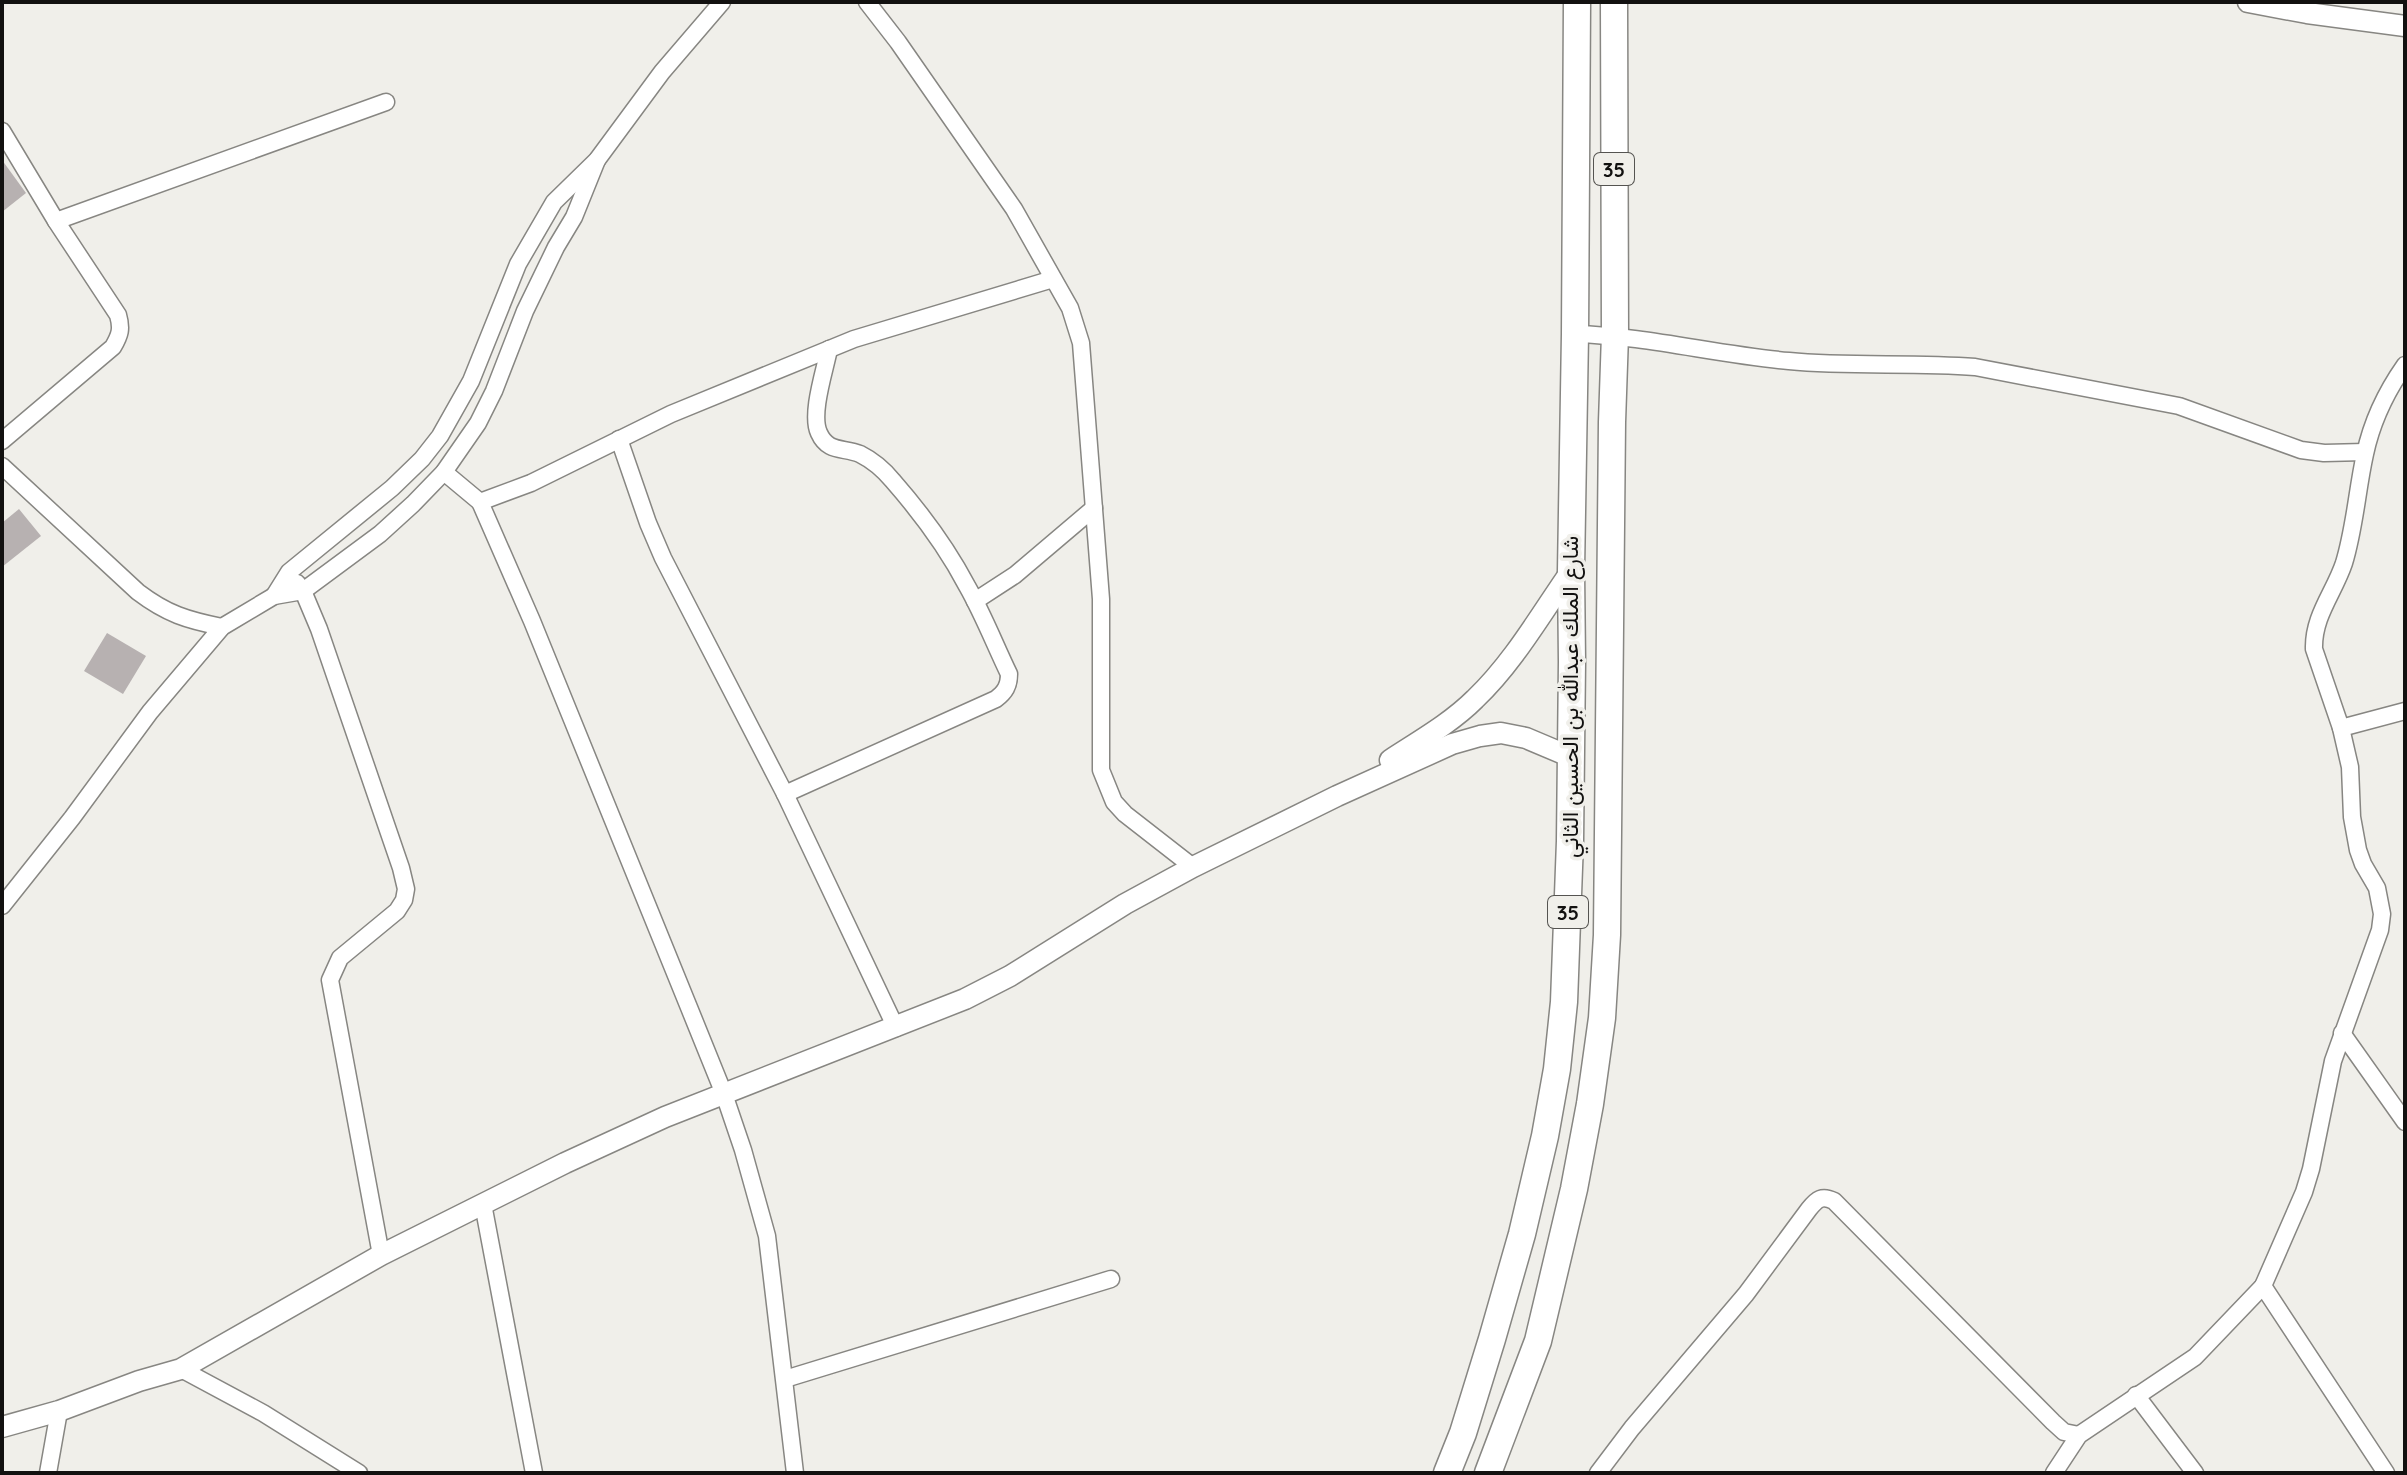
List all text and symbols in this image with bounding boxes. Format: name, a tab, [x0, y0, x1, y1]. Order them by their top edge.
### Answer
road number: 35	[1594, 153, 1634, 185]
street label: شارع الملك عبدالله بن الحسين الثاني	[1556, 536, 1589, 858]
road number: 35	[1548, 896, 1588, 928]

